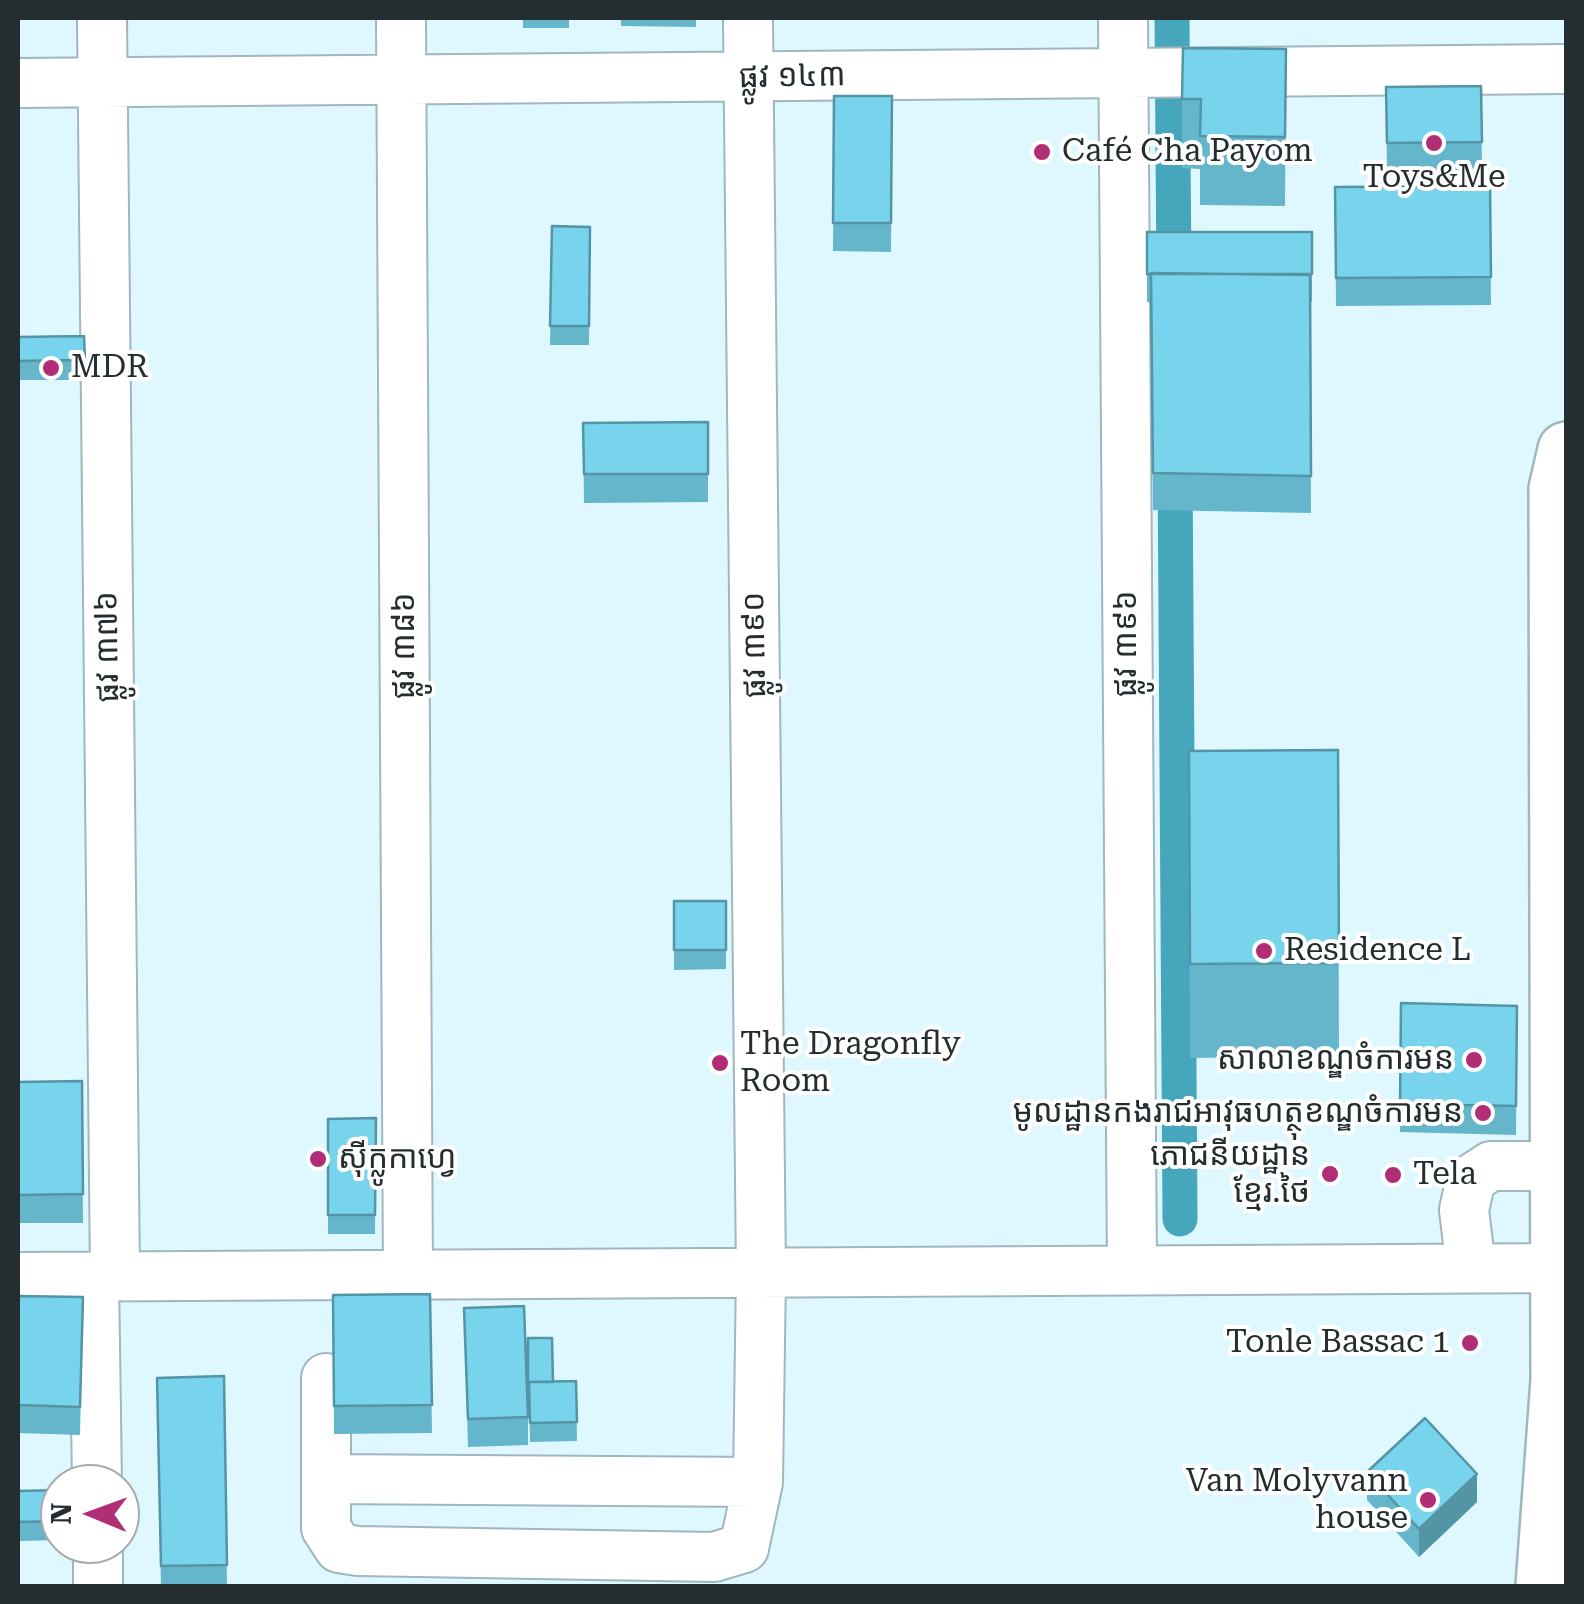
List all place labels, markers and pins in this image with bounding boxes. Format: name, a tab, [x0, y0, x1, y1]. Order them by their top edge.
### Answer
marker: Toys&Me	[1423, 132, 1445, 154]
place label: Café Cha Payom	[1062, 133, 1313, 171]
marker: Café Cha Payom	[1031, 141, 1053, 163]
place label: Toys&Me	[1362, 159, 1506, 197]
place label: MDR	[71, 349, 148, 387]
marker: MDR	[40, 357, 62, 379]
place label: Residence L	[1284, 932, 1471, 970]
marker: Residence L	[1253, 940, 1275, 962]
place label: The Dragonfly Room	[740, 1026, 961, 1101]
place label: សាលាខណ្ឌចំការមន	[1217, 1041, 1454, 1079]
marker: សាលាខណ្ឌចំការមន	[1463, 1049, 1485, 1071]
marker: The Dragonfly Room	[709, 1052, 731, 1074]
place label: មូលដ្ឋានកងរាជអាវុធហត្ថុខណ្ឌចំការមន	[1013, 1094, 1463, 1132]
marker: មូលដ្ឋានកងរាជអាវុធហត្ថុខណ្ឌចំការមន	[1472, 1102, 1494, 1124]
place label: ភោជនីយដ្ឋាន ខ្មែរ.ថៃ	[1150, 1137, 1310, 1212]
place label: ស៊ីក្លូកាហ្វេ	[338, 1140, 457, 1178]
marker: ស៊ីក្លូកាហ្វេ	[307, 1148, 329, 1170]
place label: Tela	[1413, 1156, 1477, 1194]
marker: ភោជនីយដ្ឋាន ខ្មែរ.ថៃ	[1319, 1163, 1341, 1185]
marker: Tela	[1382, 1164, 1404, 1186]
place label: Tonle Bassac 1	[1226, 1324, 1450, 1362]
marker: Tonle Bassac 1	[1459, 1332, 1481, 1354]
place label: Van Molyvann house	[1186, 1463, 1408, 1538]
marker: Van Molyvann house	[1417, 1489, 1439, 1511]

